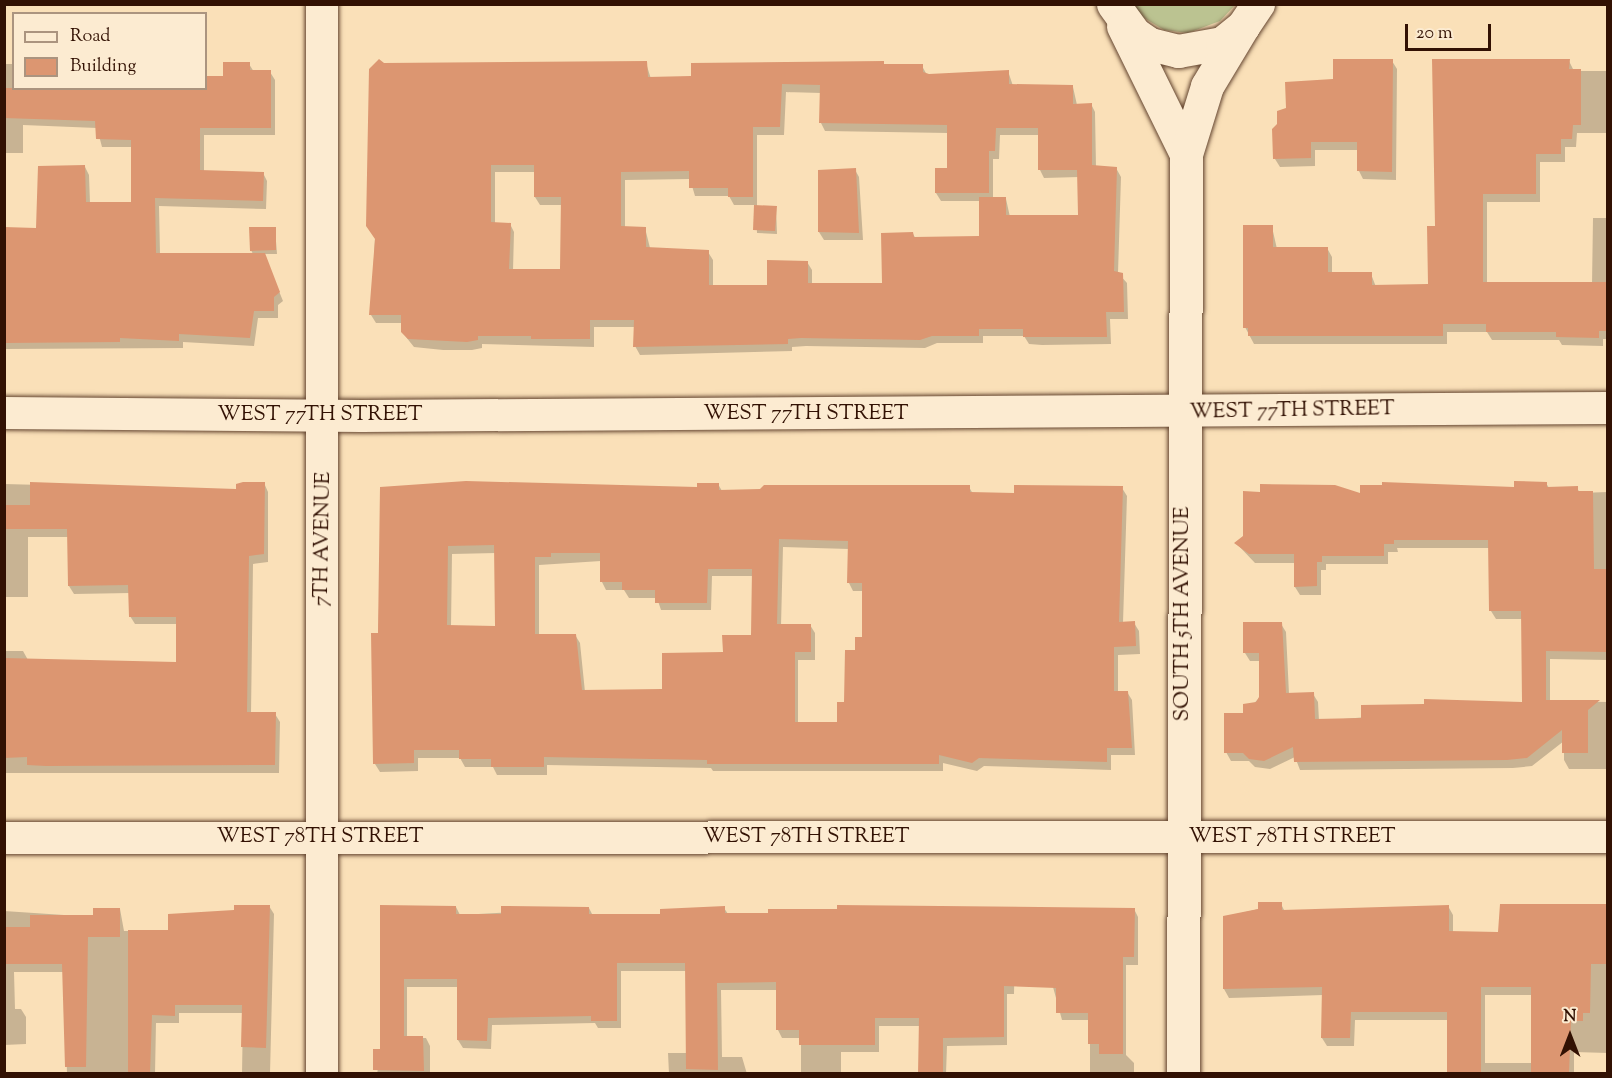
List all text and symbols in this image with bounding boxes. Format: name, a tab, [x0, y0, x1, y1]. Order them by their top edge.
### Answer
legend	[12, 12, 207, 90]
scale bar	[1408, 12, 1494, 50]
text: 20 m	[1416, 21, 1453, 47]
text: Road	[70, 24, 110, 50]
text: Building	[70, 54, 136, 80]
street label: WEST 77TH STREET	[1189, 397, 1395, 425]
street label: WEST 77TH STREET	[703, 401, 909, 427]
street label: WEST 77TH STREET	[217, 402, 423, 428]
street label: 7TH AVENUE	[309, 471, 337, 607]
street label: SOUTH 5TH AVENUE	[1170, 507, 1196, 721]
street label: WEST 78TH STREET	[216, 824, 424, 850]
street label: WEST 78TH STREET	[702, 824, 910, 850]
street label: WEST 78TH STREET	[1188, 824, 1396, 850]
north arrow	[1540, 1006, 1600, 1066]
text: N	[1564, 1006, 1576, 1029]

